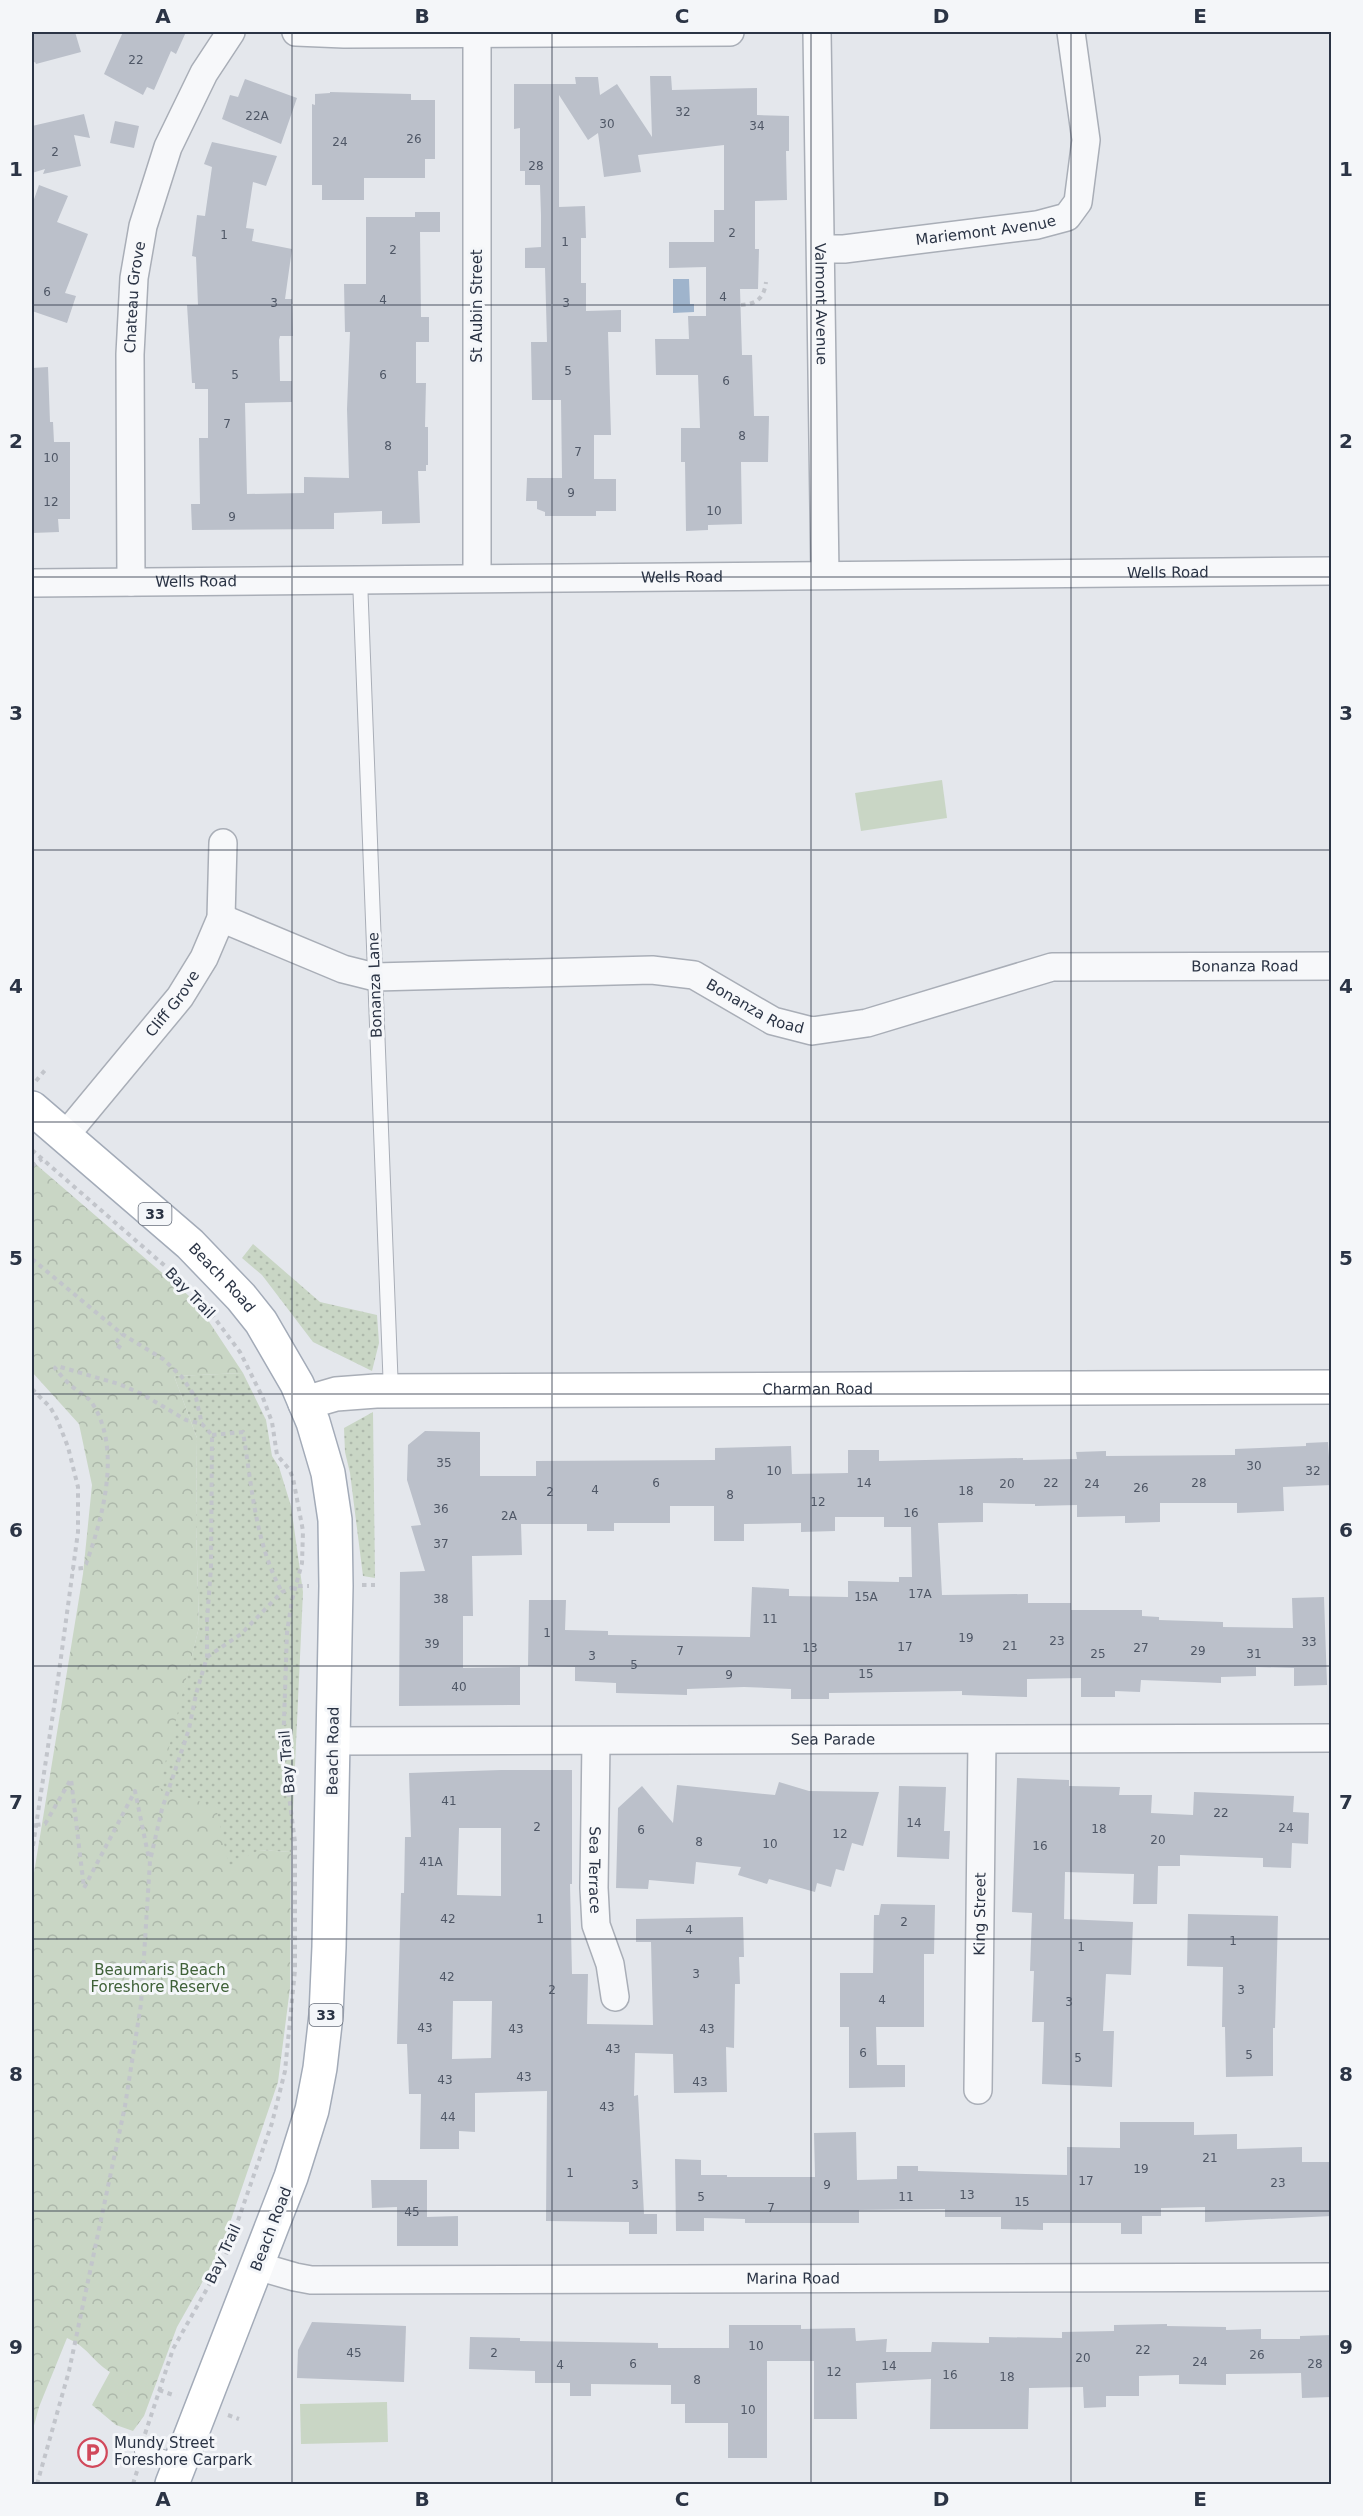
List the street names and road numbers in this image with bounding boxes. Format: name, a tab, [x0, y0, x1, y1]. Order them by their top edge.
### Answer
street label: Mariemont Avenue	[915, 211, 1058, 249]
street label: Chateau Grove	[121, 240, 149, 354]
street label: Valmont Avenue	[811, 243, 831, 365]
street label: St Aubin Street	[468, 249, 486, 363]
street label: Wells Road	[1127, 563, 1209, 582]
street label: Wells Road	[641, 568, 723, 586]
street label: Wells Road	[155, 572, 237, 591]
street label: Bonanza Lane	[364, 932, 386, 1038]
street label: Bonanza Road	[1191, 957, 1299, 976]
street label: Cliff Grove	[142, 967, 203, 1041]
street label: Bonanza Road	[703, 975, 806, 1038]
road number: 33	[138, 1203, 172, 1225]
street label: Beach Road	[185, 1239, 259, 1316]
street label: Bay Trail	[161, 1264, 219, 1322]
street label: Charman Road	[762, 1380, 873, 1398]
street label: Beach Road	[323, 1706, 343, 1796]
street label: Bay Trail	[275, 1729, 299, 1795]
street label: Sea Parade	[791, 1730, 875, 1749]
street label: Sea Terrace	[585, 1826, 604, 1914]
street label: King Street	[971, 1872, 989, 1956]
road number: 33	[310, 2004, 342, 2026]
street label: Beach Road	[247, 2184, 295, 2274]
street label: Bay Trail	[201, 2221, 245, 2287]
street label: Marina Road	[746, 2269, 840, 2288]

